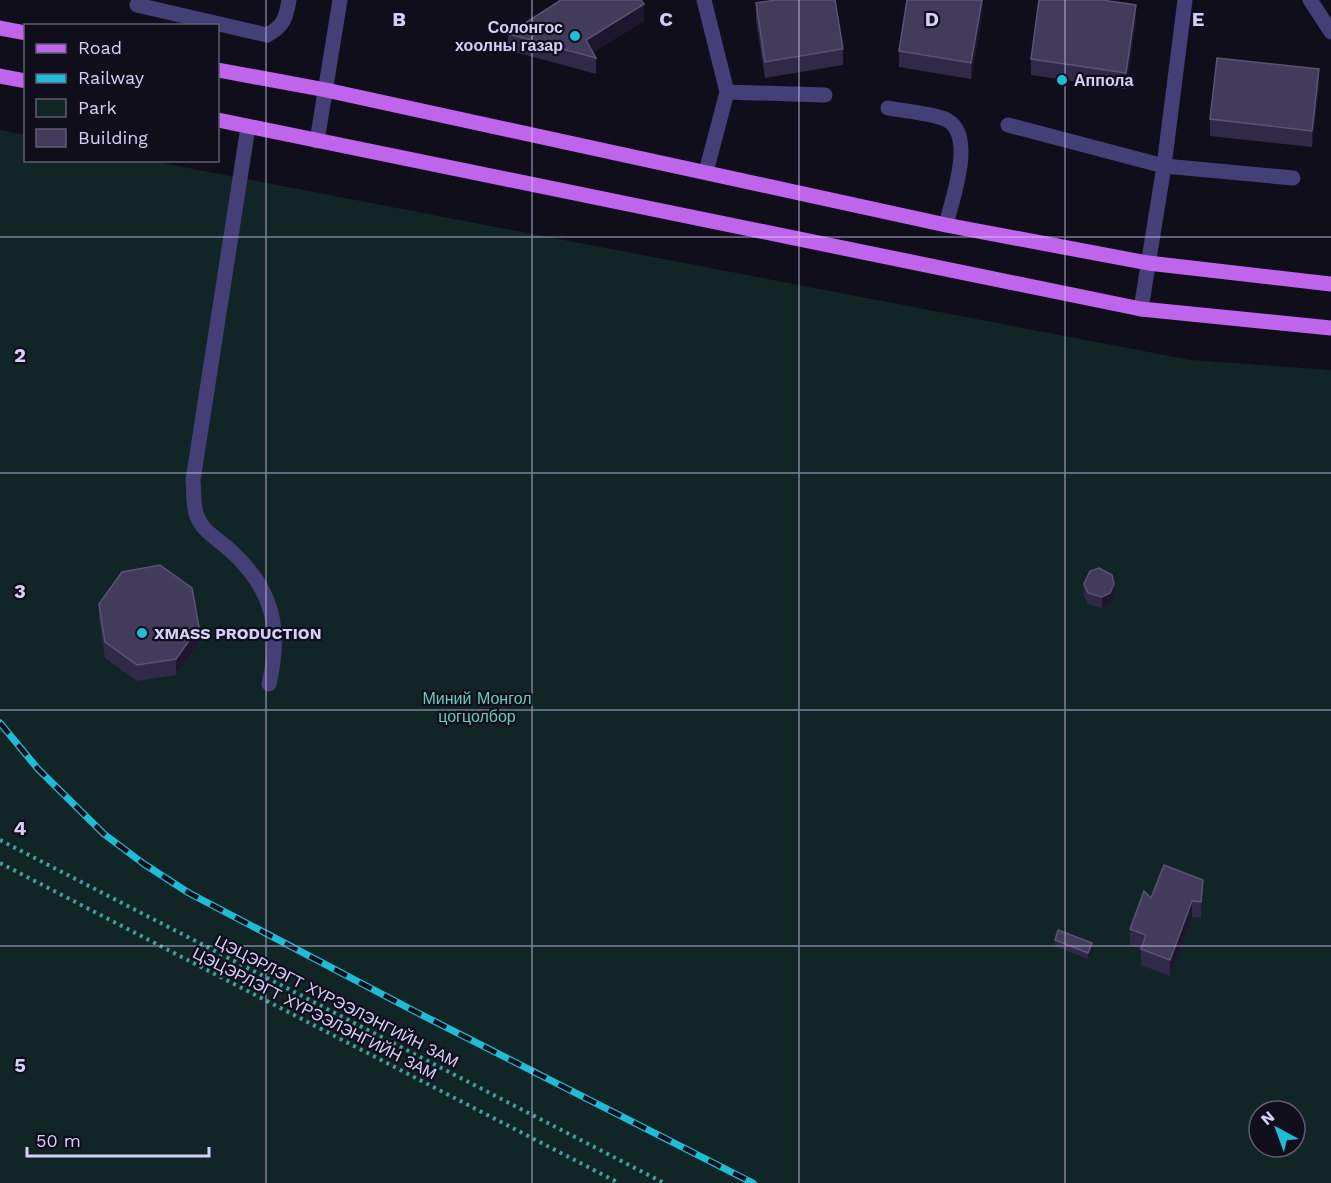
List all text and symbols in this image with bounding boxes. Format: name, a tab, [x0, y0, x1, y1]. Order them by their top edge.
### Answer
text: B	[392, 7, 406, 31]
text: C	[659, 7, 673, 31]
text: D	[925, 7, 939, 31]
text: E	[1192, 7, 1204, 31]
place label: Солонгос хоолны газар	[455, 18, 563, 55]
legend	[24, 24, 219, 162]
marker: Солонгос хоолны газар	[568, 29, 582, 43]
text: Road	[78, 37, 122, 58]
text: Railway	[78, 67, 145, 88]
place label: Аппола	[1074, 71, 1133, 90]
marker: Аппола	[1055, 73, 1069, 87]
text: Park	[78, 97, 117, 118]
text: Building	[78, 127, 148, 148]
text: 2	[14, 343, 26, 367]
text: 3	[14, 579, 26, 603]
place label: XMASS PRODUCTION	[154, 624, 322, 643]
marker: XMASS PRODUCTION	[135, 626, 149, 640]
park label: Миний Монгол цогцолбор	[422, 689, 532, 726]
text: 4	[14, 816, 27, 840]
street label: ЦЭЦЭРЛЭГТ ХҮРЭЭЛЭНГИЙН ЗАМ	[212, 931, 462, 1071]
street label: ЦЭЦЭРЛЭГТ ХҮРЭЭЛЭНГИЙН ЗАМ	[190, 943, 440, 1083]
text: 5	[14, 1053, 26, 1077]
north arrow	[1247, 1099, 1307, 1159]
text: N	[1257, 1107, 1278, 1129]
scale bar	[27, 1120, 208, 1158]
text: 50 m	[36, 1130, 81, 1151]

